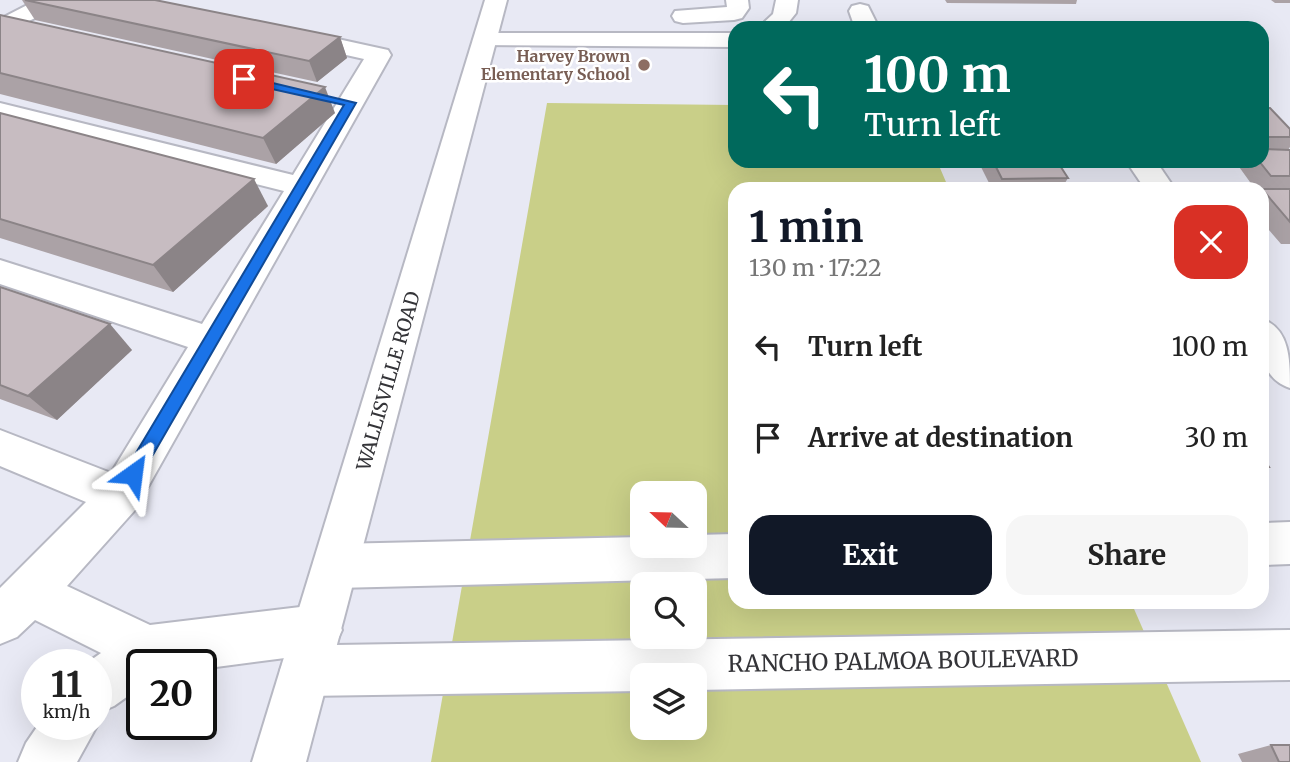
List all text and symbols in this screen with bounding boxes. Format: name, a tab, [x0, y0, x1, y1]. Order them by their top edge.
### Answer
text: 100 m	[864, 44, 1011, 105]
place label: Harvey Brown Elementary School	[481, 46, 630, 84]
pin	[214, 49, 274, 109]
icon: left	[749, 49, 840, 140]
marker: Harvey Brown Elementary School	[636, 57, 652, 73]
icon: arrive	[225, 60, 263, 98]
text: Turn left	[864, 105, 1001, 145]
text: 1 min	[749, 201, 863, 253]
button: close	[1174, 205, 1248, 279]
text: 130 m · 17:22	[749, 253, 882, 282]
street label: WALLISVILLE ROAD	[351, 289, 425, 474]
icon: left	[749, 328, 787, 366]
text: Turn left	[808, 330, 922, 363]
text: 100 m	[1172, 330, 1248, 363]
icon: arrive	[749, 419, 787, 457]
text: Arrive at destination	[808, 421, 1073, 454]
text: 30 m	[1185, 421, 1248, 454]
position arrow	[96, 437, 170, 511]
north arrow	[630, 481, 707, 558]
map controls	[630, 481, 707, 740]
button: Exit	[749, 515, 992, 595]
button: Share	[1006, 515, 1248, 595]
button: search	[630, 572, 707, 649]
street label: RANCHO PALMOA BOULEVARD	[727, 643, 1079, 678]
speed limit sign: 20	[126, 649, 217, 740]
text: 11	[51, 663, 82, 707]
button: layers	[630, 663, 707, 740]
text: km/h	[43, 700, 90, 723]

